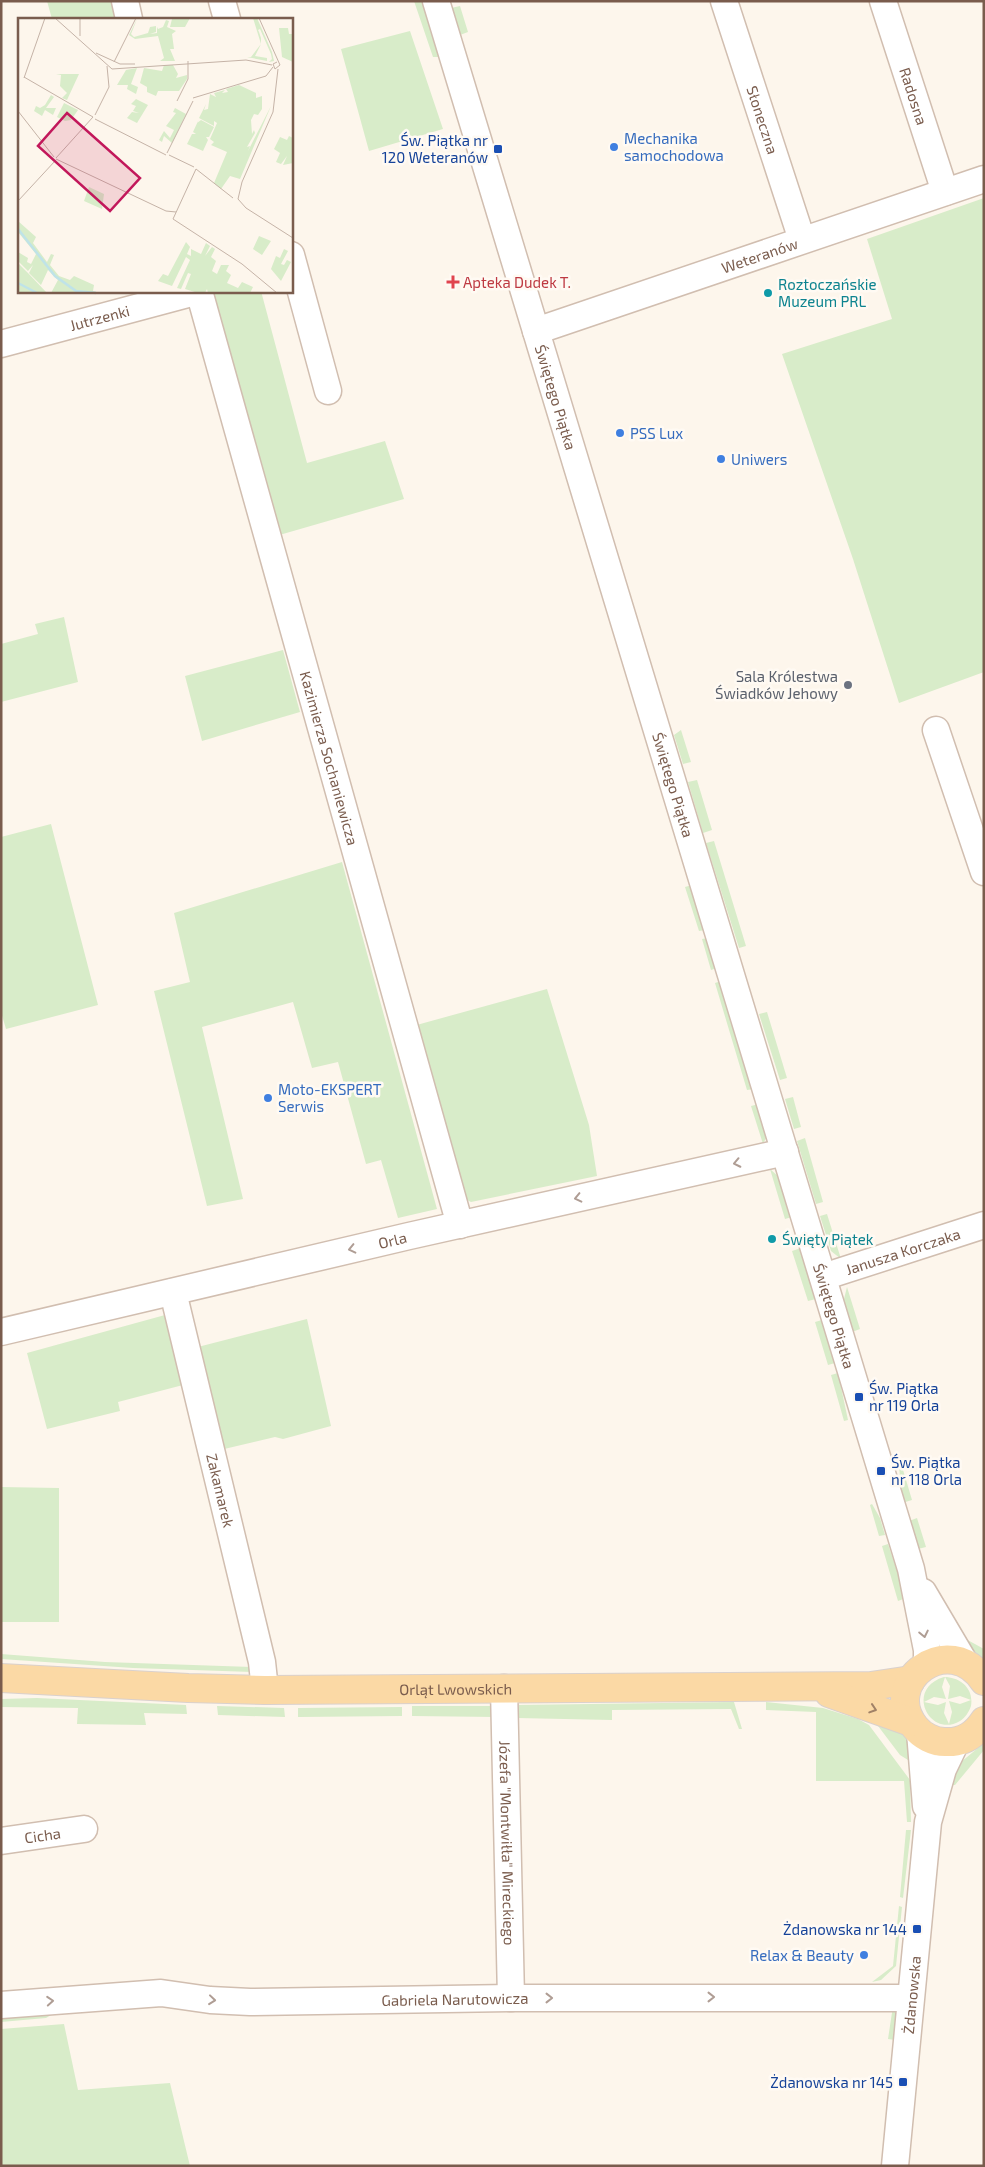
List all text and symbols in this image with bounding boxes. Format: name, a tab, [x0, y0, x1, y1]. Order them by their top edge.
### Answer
inset map	[18, 18, 292, 292]
street label: Radosna	[896, 65, 932, 127]
street label: Słoneczna	[743, 83, 782, 156]
place label: Mechanika samochodowa	[624, 129, 724, 164]
place label: Św. Piątka nr 120 Weteranów	[382, 131, 488, 166]
marker: Mechanika samochodowa	[608, 141, 620, 153]
marker: Św. Piątka nr 120 Weteranów	[492, 143, 504, 155]
street label: Weteranów	[719, 234, 800, 276]
place label: Apteka Dudek T.	[463, 273, 571, 291]
place label: Roztoczańskie Muzeum PRL	[778, 275, 877, 310]
marker: Apteka Dudek T.	[447, 276, 459, 288]
marker: Roztoczańskie Muzeum PRL	[762, 287, 774, 299]
street label: Jutrzenki	[68, 301, 131, 334]
street label: Świętego Piątka	[532, 342, 580, 452]
place label: PSS Lux	[630, 424, 683, 442]
marker: PSS Lux	[614, 427, 626, 439]
place label: Uniwers	[731, 450, 787, 468]
marker: Uniwers	[715, 453, 727, 465]
place label: Sala Królestwa Świadków Jehowy	[715, 667, 838, 702]
street label: Kazimierza Sochaniewicza	[297, 669, 362, 847]
marker: Sala Królestwa Świadków Jehowy	[842, 679, 854, 691]
street label: Świętego Piątka	[649, 730, 698, 840]
place label: Moto-EKSPERT Serwis	[278, 1080, 382, 1115]
marker: Moto-EKSPERT Serwis	[262, 1092, 274, 1104]
one-way arrow	[733, 1157, 742, 1168]
one-way arrow	[574, 1192, 583, 1203]
street label: Janusza Korczaka	[843, 1224, 963, 1278]
street label: Orla	[376, 1228, 408, 1252]
place label: Święty Piątek	[782, 1230, 874, 1248]
marker: Święty Piątek	[766, 1233, 778, 1245]
one-way arrow	[347, 1243, 356, 1254]
street label: Świętego Piątka	[810, 1261, 859, 1371]
place label: Św. Piątka nr 119 Orla	[869, 1379, 939, 1414]
marker: Św. Piątka nr 119 Orla	[853, 1391, 865, 1403]
street label: Zakamarek	[203, 1452, 238, 1530]
place label: Św. Piątka nr 118 Orla	[891, 1453, 962, 1488]
marker: Św. Piątka nr 118 Orla	[875, 1465, 887, 1477]
one-way arrow	[918, 1629, 929, 1638]
street label: Orląt Lwowskich	[399, 1679, 512, 1698]
one-way arrow	[869, 1703, 877, 1713]
street label: Józefa "Montwiłła" Mireckiego	[496, 1740, 519, 1946]
street label: Cicha	[23, 1823, 62, 1847]
place label: Żdanowska nr 144	[783, 1920, 907, 1938]
marker: Żdanowska nr 144	[911, 1923, 923, 1935]
place label: Relax & Beauty	[750, 1946, 854, 1964]
marker: Relax & Beauty	[858, 1949, 870, 1961]
street label: Żdanowska	[899, 1955, 924, 2035]
street label: Gabriela Narutowicza	[381, 1989, 529, 2009]
one-way arrow	[708, 1992, 716, 2002]
one-way arrow	[546, 1993, 553, 2003]
one-way arrow	[208, 1994, 216, 2005]
one-way arrow	[46, 1996, 54, 2007]
place label: Żdanowska nr 145	[770, 2073, 893, 2091]
marker: Żdanowska nr 145	[897, 2076, 909, 2088]

